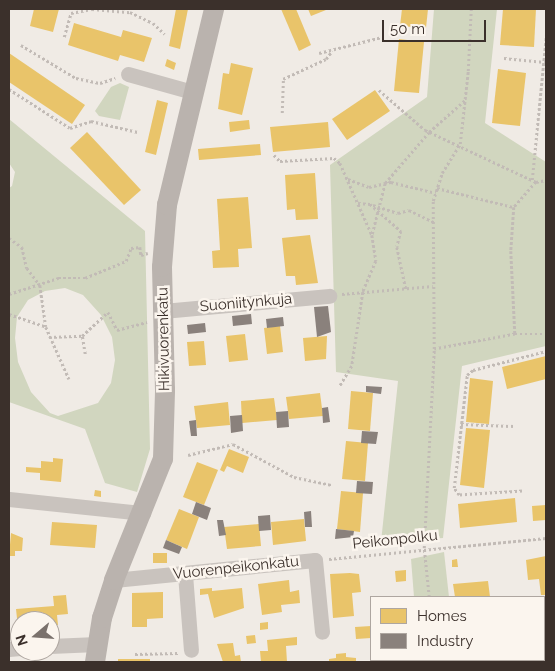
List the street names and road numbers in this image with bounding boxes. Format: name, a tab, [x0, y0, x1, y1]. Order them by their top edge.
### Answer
street label: Hikivuorenkatu	[154, 287, 174, 391]
street label: Suoniitynkuja	[199, 290, 293, 316]
street label: Peikonpolku	[351, 527, 439, 553]
street label: Vuorenpeikonkatu	[172, 552, 300, 584]

